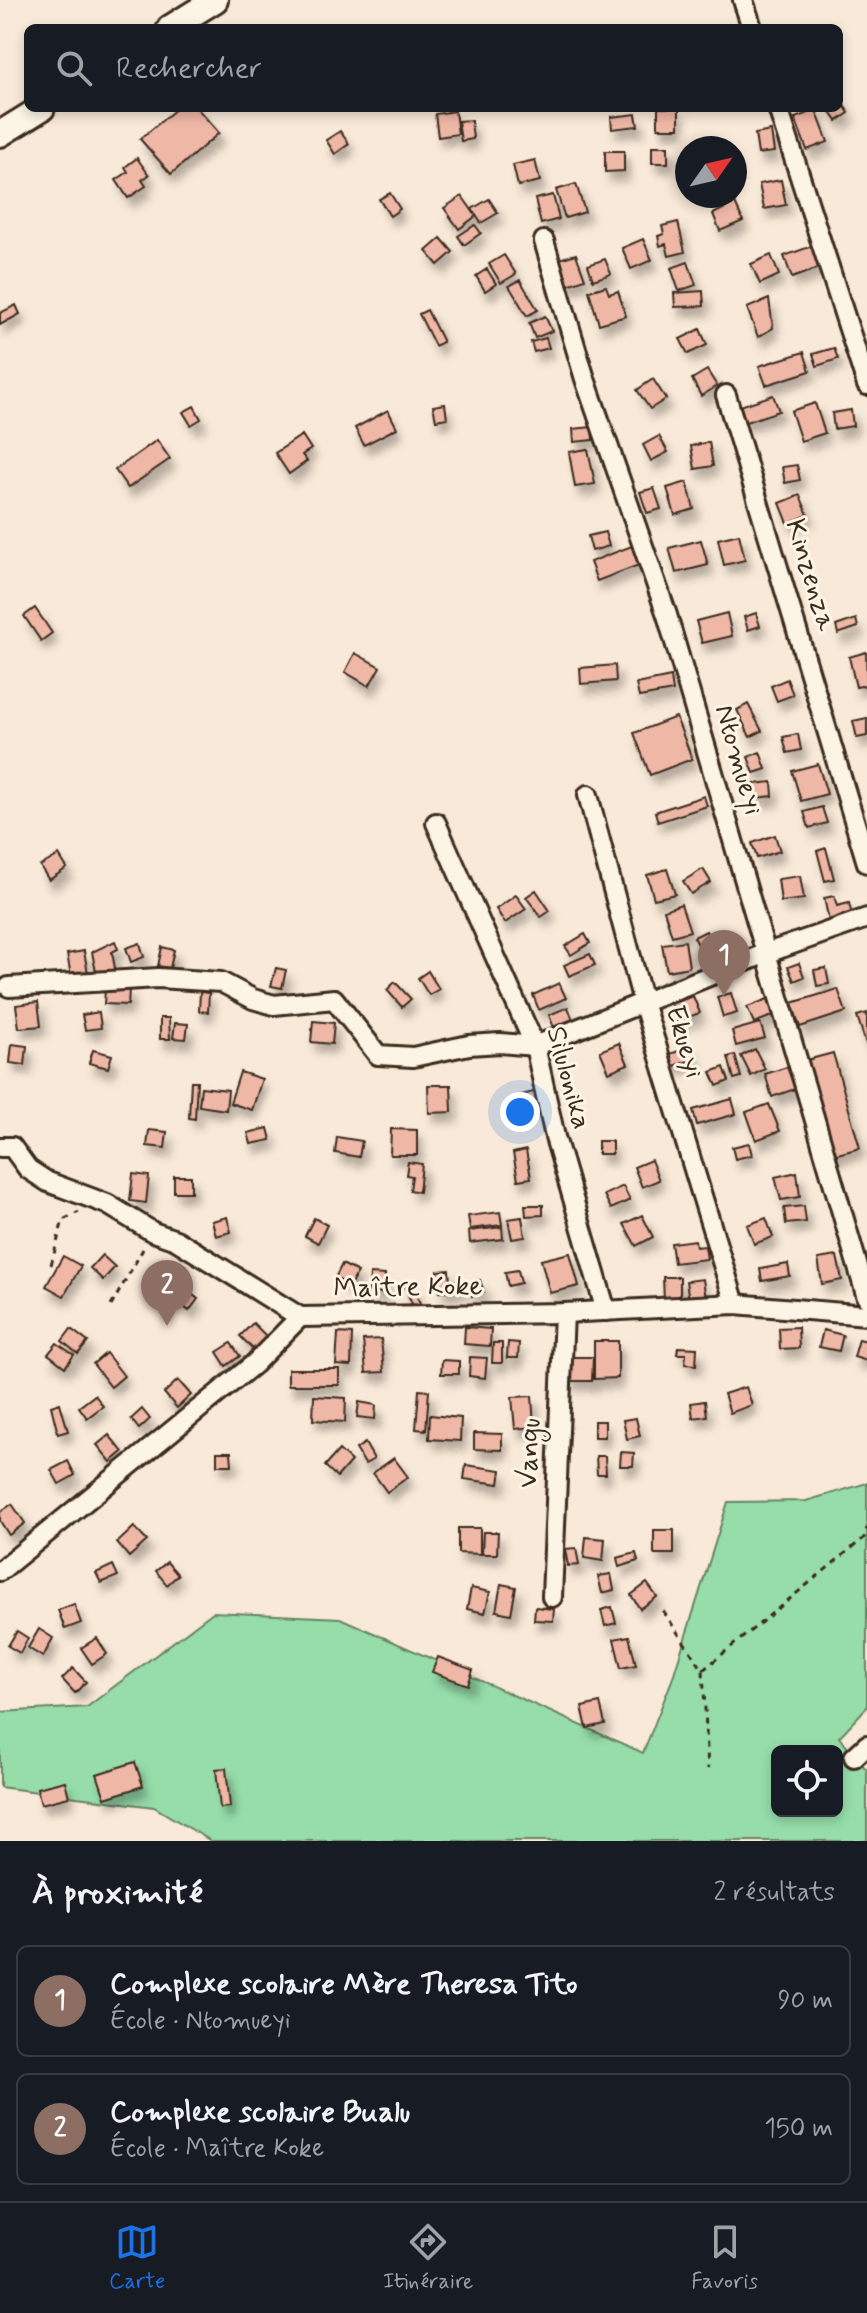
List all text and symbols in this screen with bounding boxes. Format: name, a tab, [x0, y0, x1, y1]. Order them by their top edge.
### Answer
search box	[24, 24, 843, 112]
icon: search	[52, 46, 96, 90]
text: Rechercher	[116, 49, 262, 88]
north arrow	[675, 136, 747, 208]
street label: Kinzenza	[776, 515, 845, 635]
street label: Ntomueyi	[705, 701, 771, 819]
pin: 1	[698, 930, 750, 996]
street label: Ekueyi	[655, 1001, 713, 1083]
street label: Silulonika	[537, 1023, 599, 1133]
your location	[500, 1092, 540, 1132]
pin: 2	[141, 1260, 193, 1326]
street label: Maître Koke	[333, 1268, 483, 1308]
street label: Vangu	[510, 1417, 552, 1489]
map controls	[771, 1745, 843, 1817]
button: locate	[771, 1745, 843, 1817]
text: À proximité	[32, 1871, 203, 1916]
text: 2 résultats	[713, 1876, 835, 1910]
text: Complexe scolaire Mère Theresa Tito	[110, 1965, 578, 2004]
text: 1	[54, 1984, 66, 2018]
text: 90 m	[778, 1984, 833, 2018]
text: École · Ntomueyi	[110, 2004, 291, 2038]
text: Complexe scolaire Bualu	[110, 2093, 410, 2132]
text: 2	[54, 2112, 66, 2146]
text: 150 m	[764, 2112, 833, 2146]
text: École · Maître Koke	[110, 2132, 324, 2166]
tab: Carte	[109, 2220, 165, 2296]
tab: Itinéraire	[383, 2220, 473, 2296]
tab: Favoris	[691, 2220, 758, 2296]

